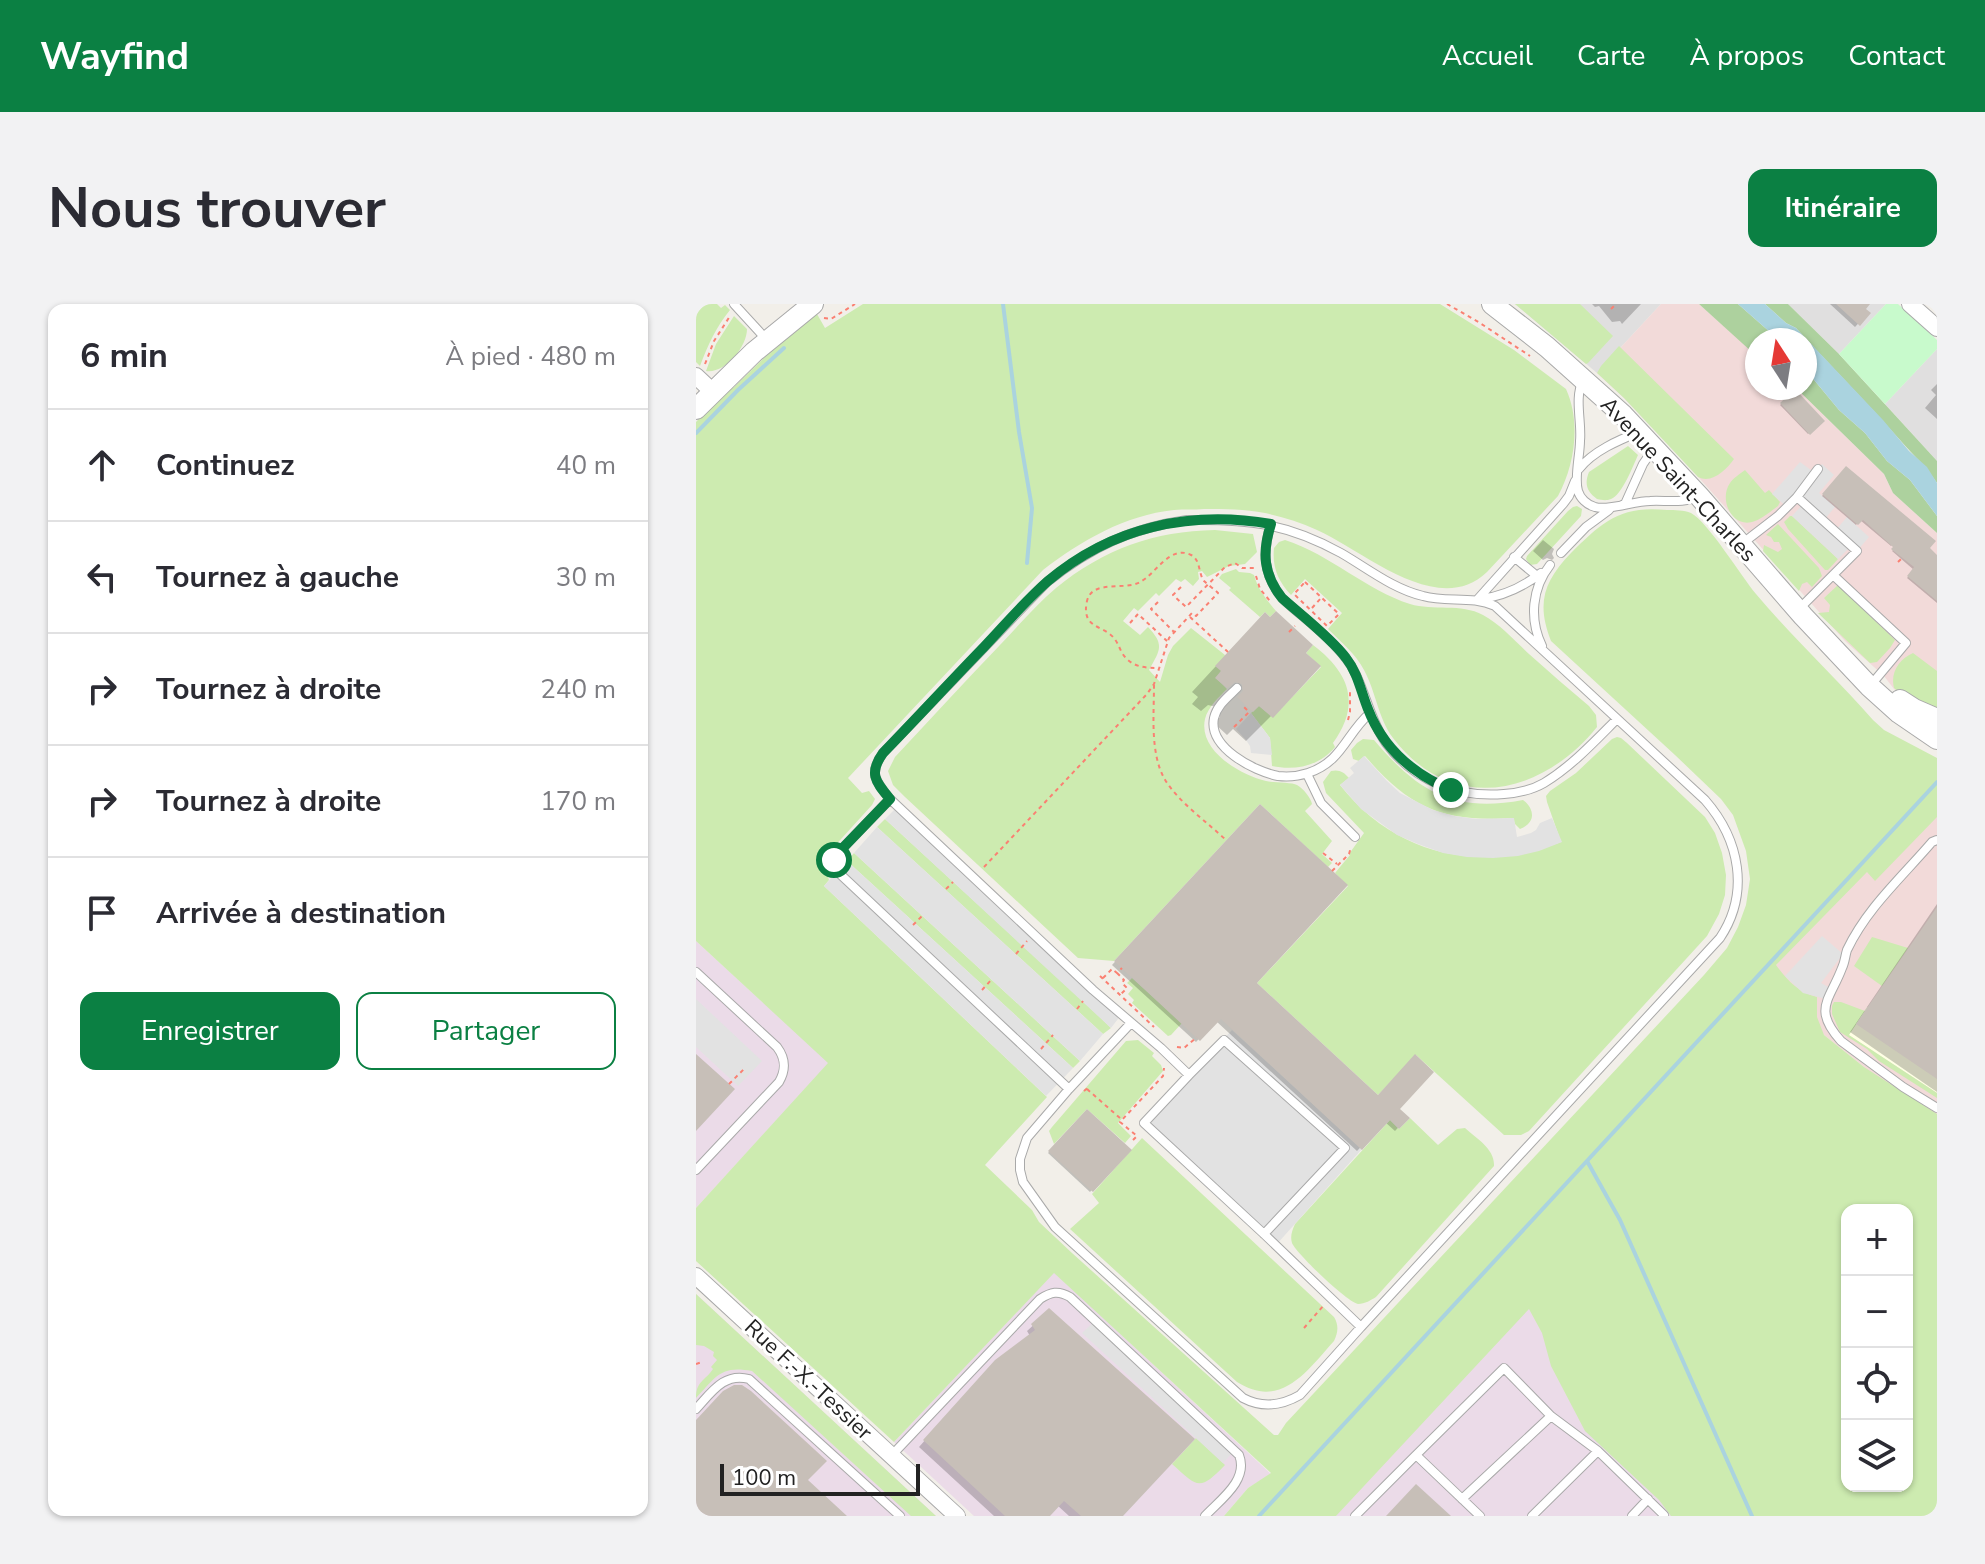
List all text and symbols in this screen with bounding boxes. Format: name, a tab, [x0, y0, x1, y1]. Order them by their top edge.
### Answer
text: Wayfind	[40, 31, 189, 82]
text: Accueil	[1442, 37, 1533, 75]
text: Carte	[1577, 37, 1646, 75]
text: À propos	[1690, 37, 1804, 75]
text: Contact	[1848, 37, 1945, 75]
button: Itinéraire	[1748, 169, 1937, 247]
text: Nous trouver	[48, 170, 386, 247]
north arrow	[1745, 328, 1817, 400]
text: 6 min	[80, 333, 168, 379]
text: À pied · 480 m	[445, 339, 616, 374]
street label: Avenue Saint-Charles	[1594, 391, 1763, 569]
icon: ahead	[80, 443, 124, 487]
text: Continuez	[156, 445, 295, 486]
text: 40 m	[556, 448, 616, 483]
icon: left	[80, 555, 124, 599]
text: Tournez à gauche	[156, 557, 399, 598]
text: 30 m	[556, 560, 616, 595]
icon: right	[80, 667, 124, 711]
text: Tournez à droite	[156, 669, 381, 710]
text: 240 m	[540, 672, 616, 707]
route end	[1433, 772, 1469, 808]
icon: right	[80, 779, 124, 823]
text: Tournez à droite	[156, 781, 381, 822]
text: 170 m	[540, 784, 616, 819]
route start	[816, 842, 852, 878]
icon: arrive	[80, 891, 124, 935]
text: Arrivée à destination	[156, 893, 446, 934]
button: Enregistrer	[80, 992, 340, 1070]
button: Partager	[356, 992, 616, 1070]
map controls	[1841, 1204, 1913, 1492]
button: +	[1841, 1204, 1913, 1276]
button: −	[1841, 1276, 1913, 1348]
street label: Rue F.-X.-Tessier	[738, 1313, 879, 1447]
button: locate	[1841, 1348, 1913, 1420]
button: layers	[1841, 1420, 1913, 1492]
scale bar	[720, 1460, 920, 1496]
text: 100 m	[732, 1463, 796, 1493]

